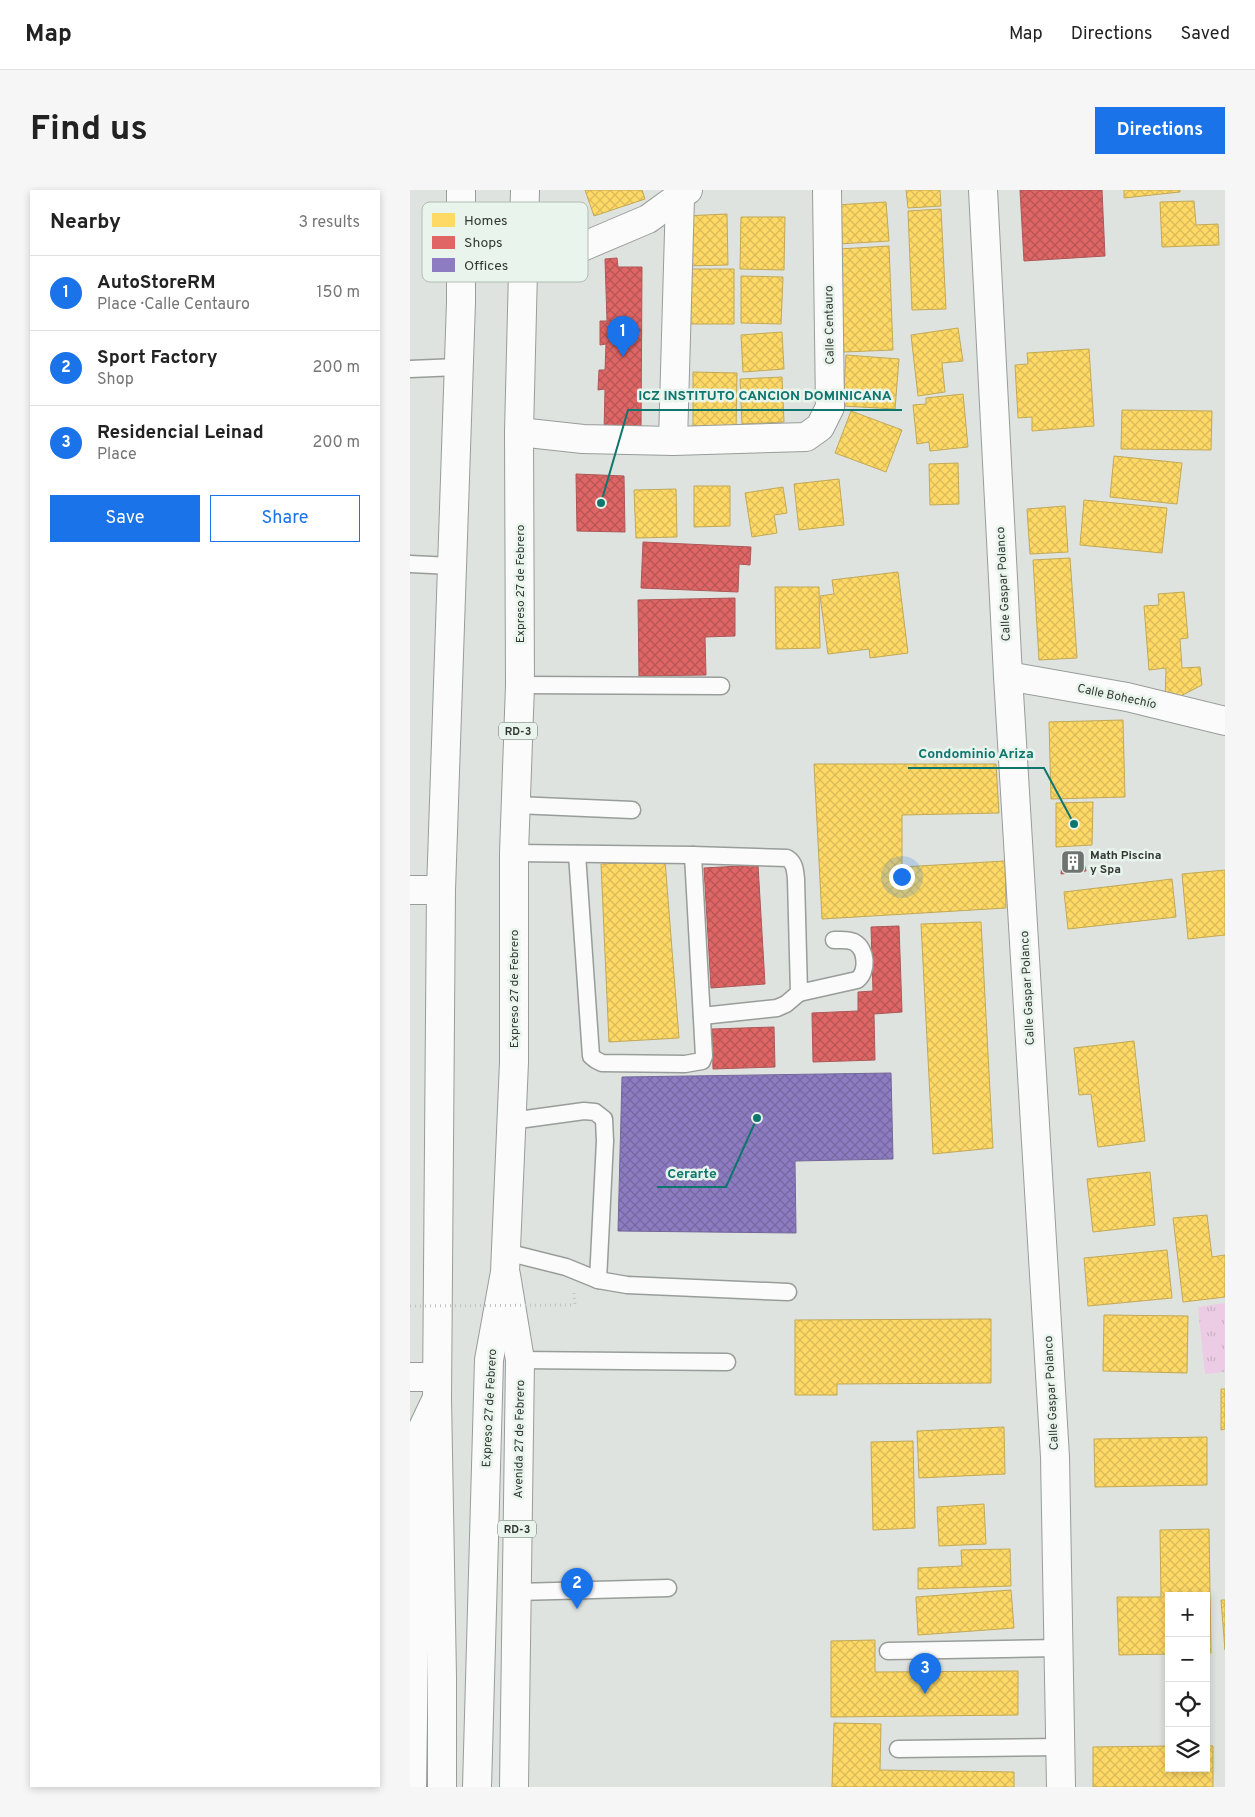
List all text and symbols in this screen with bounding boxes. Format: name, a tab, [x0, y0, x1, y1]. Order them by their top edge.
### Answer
text: Map	[25, 20, 72, 50]
text: Map	[1009, 23, 1043, 46]
text: Directions	[1071, 23, 1153, 46]
text: Saved	[1181, 23, 1230, 46]
button: Directions	[1095, 107, 1225, 154]
text: Find us	[30, 108, 148, 152]
legend	[422, 202, 588, 282]
text: Nearby	[50, 209, 121, 236]
text: 3 results	[298, 213, 360, 233]
text: Homes	[464, 213, 508, 230]
text: Shops	[464, 235, 503, 252]
text: Offices	[464, 258, 508, 275]
text: AutoStoreRM	[97, 271, 216, 295]
text: 1	[63, 283, 69, 303]
text: 150 m	[317, 283, 360, 303]
street label: Calle Centauro	[821, 285, 839, 365]
text: Place · Calle Centauro	[97, 295, 250, 315]
pin: 1	[607, 316, 639, 357]
text: Sport Factory	[97, 346, 218, 370]
text: 2	[61, 358, 71, 378]
text: 200 m	[312, 358, 360, 378]
text: Shop	[97, 370, 134, 390]
callout: ICZ INSTITUTO CANCION DOMINICANA	[628, 381, 902, 410]
text: ICZ INSTITUTO CANCION DOMINICANA	[638, 388, 892, 405]
text: Residencial Leinad	[97, 421, 264, 445]
text: 3	[61, 433, 71, 453]
text: 200 m	[312, 433, 360, 453]
text: Place	[97, 445, 137, 465]
button: Save	[50, 495, 200, 542]
button: Share	[210, 495, 360, 542]
street label: Expreso 27 de Febrero	[513, 524, 529, 643]
street label: Calle Gaspar Polanco	[993, 526, 1015, 641]
street label: Calle Bohechío	[1076, 681, 1158, 713]
road number: RD-3	[499, 722, 537, 740]
callout: Condominio Ariza	[908, 739, 1044, 768]
text: Condominio Ariza	[918, 746, 1034, 763]
place label: Math Piscina y Spa	[1090, 848, 1161, 878]
building icon: Math Piscina y Spa	[1060, 849, 1086, 875]
your location	[889, 864, 915, 890]
street label: Expreso 27 de Febrero	[507, 929, 523, 1048]
street label: Calle Gaspar Polanco	[1017, 930, 1039, 1045]
callout: Cerarte	[657, 1158, 726, 1187]
text: Cerarte	[667, 1166, 717, 1183]
street label: Calle Gaspar Polanco	[1041, 1335, 1063, 1450]
street label: Expreso 27 de Febrero	[479, 1348, 501, 1468]
street label: Avenida 27 de Febrero	[511, 1379, 529, 1498]
road number: RD-3	[498, 1520, 536, 1538]
pin: 2	[561, 1568, 593, 1609]
map controls	[1165, 1592, 1210, 1772]
button: +	[1165, 1592, 1210, 1637]
button: −	[1165, 1637, 1210, 1682]
pin: 3	[909, 1653, 941, 1694]
button: locate	[1165, 1682, 1210, 1727]
button: layers	[1165, 1727, 1210, 1772]

